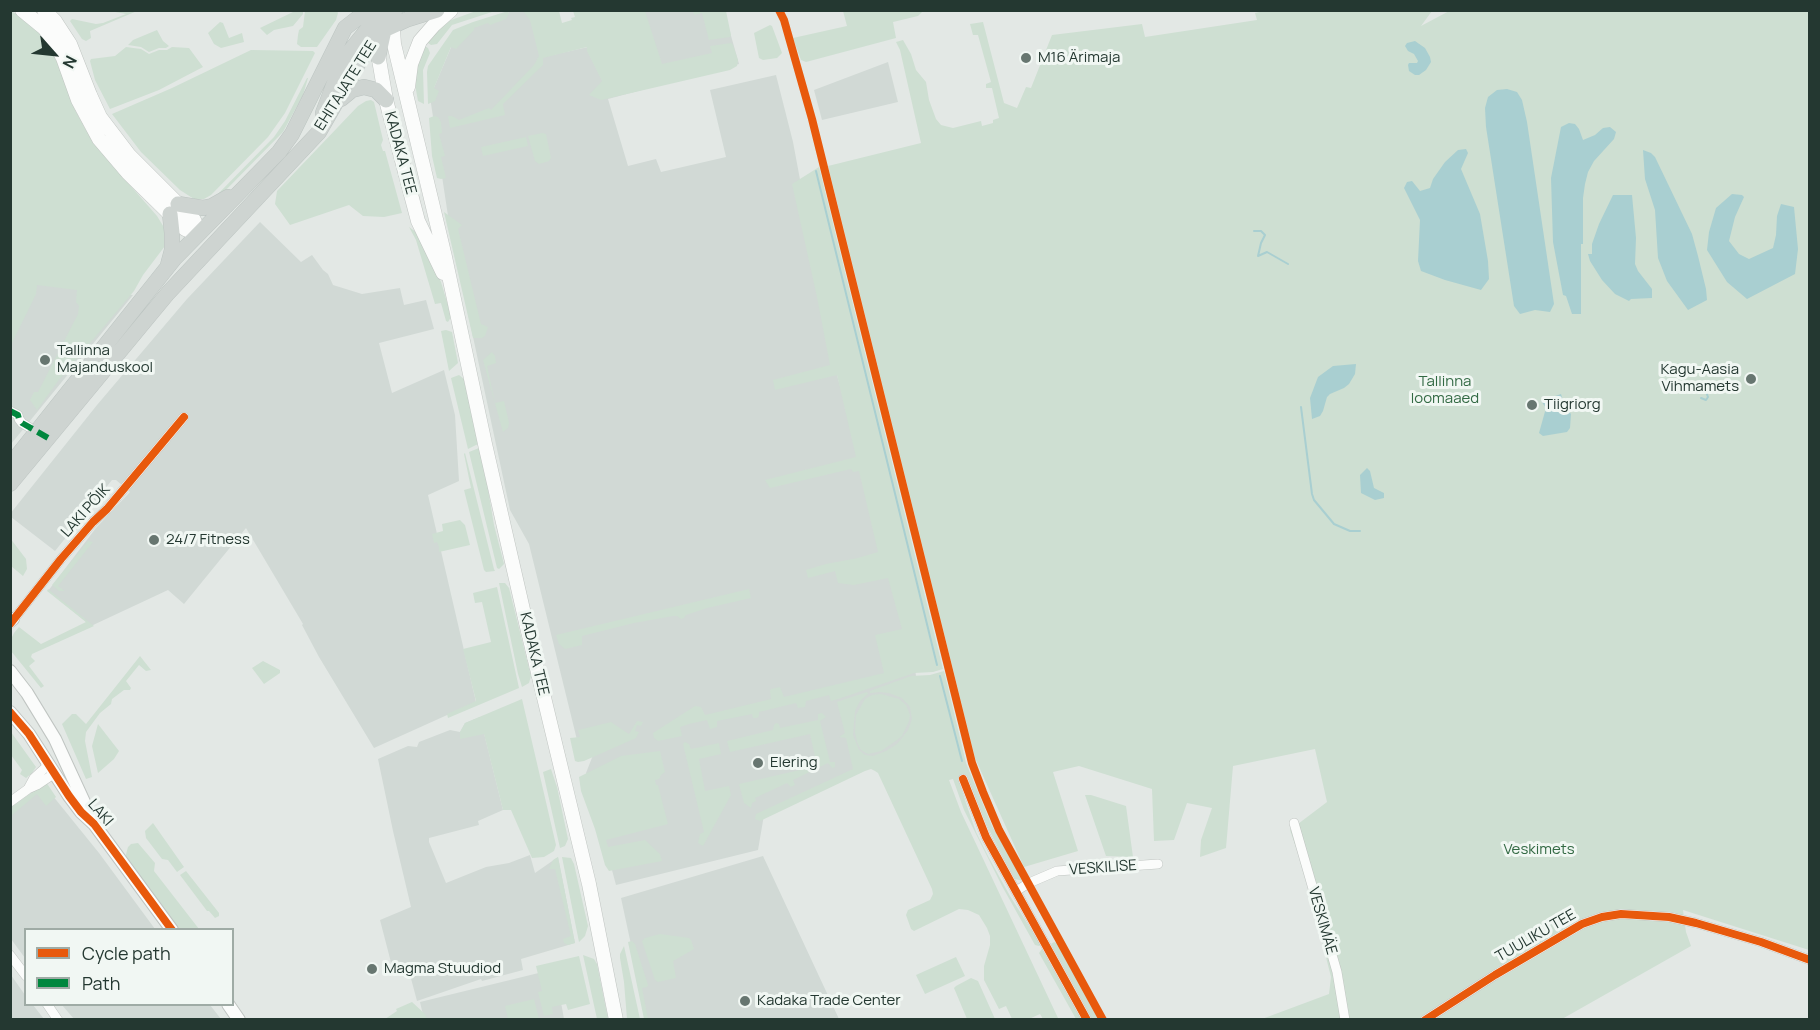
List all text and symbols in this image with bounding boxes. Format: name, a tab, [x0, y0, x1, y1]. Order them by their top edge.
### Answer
north arrow	[24, 24, 84, 84]
street label: EHITAJATE TEE	[311, 38, 381, 134]
place label: M16 Ärimaja	[1038, 49, 1120, 67]
marker: M16 Ärimaja	[1019, 51, 1033, 65]
text: N	[58, 52, 82, 72]
street label: KADAKA TEE	[380, 110, 420, 196]
place label: Tallinna Majanduskool	[57, 342, 153, 377]
marker: Tallinna Majanduskool	[38, 353, 52, 367]
place label: Kagu-Aasia Vihmamets	[1660, 361, 1739, 396]
marker: Kagu-Aasia Vihmamets	[1744, 372, 1758, 386]
park label: Tallinna loomaaed	[1411, 373, 1479, 408]
place label: Tiigriorg	[1544, 396, 1601, 414]
marker: Tiigriorg	[1525, 398, 1539, 412]
street label: LAKI PÕIK	[58, 481, 114, 541]
place label: 24/7 Fitness	[166, 531, 250, 549]
marker: 24/7 Fitness	[147, 533, 161, 547]
street label: KADAKA TEE	[516, 611, 552, 697]
place label: Elering	[770, 754, 818, 772]
marker: Elering	[751, 756, 765, 770]
street label: LAKI	[84, 796, 116, 830]
park label: Veskimets	[1503, 841, 1575, 859]
street label: VESKILISE	[1069, 857, 1137, 879]
street label: VESKIMÄE	[1304, 885, 1340, 957]
street label: TUULIKU TEE	[1493, 906, 1579, 966]
legend	[24, 928, 234, 1006]
text: Cycle path	[82, 941, 171, 965]
place label: Magma Stuudiod	[384, 960, 501, 978]
marker: Magma Stuudiod	[365, 962, 379, 976]
text: Path	[82, 971, 120, 995]
place label: Kadaka Trade Center	[757, 992, 901, 1010]
marker: Kadaka Trade Center	[738, 994, 752, 1008]

